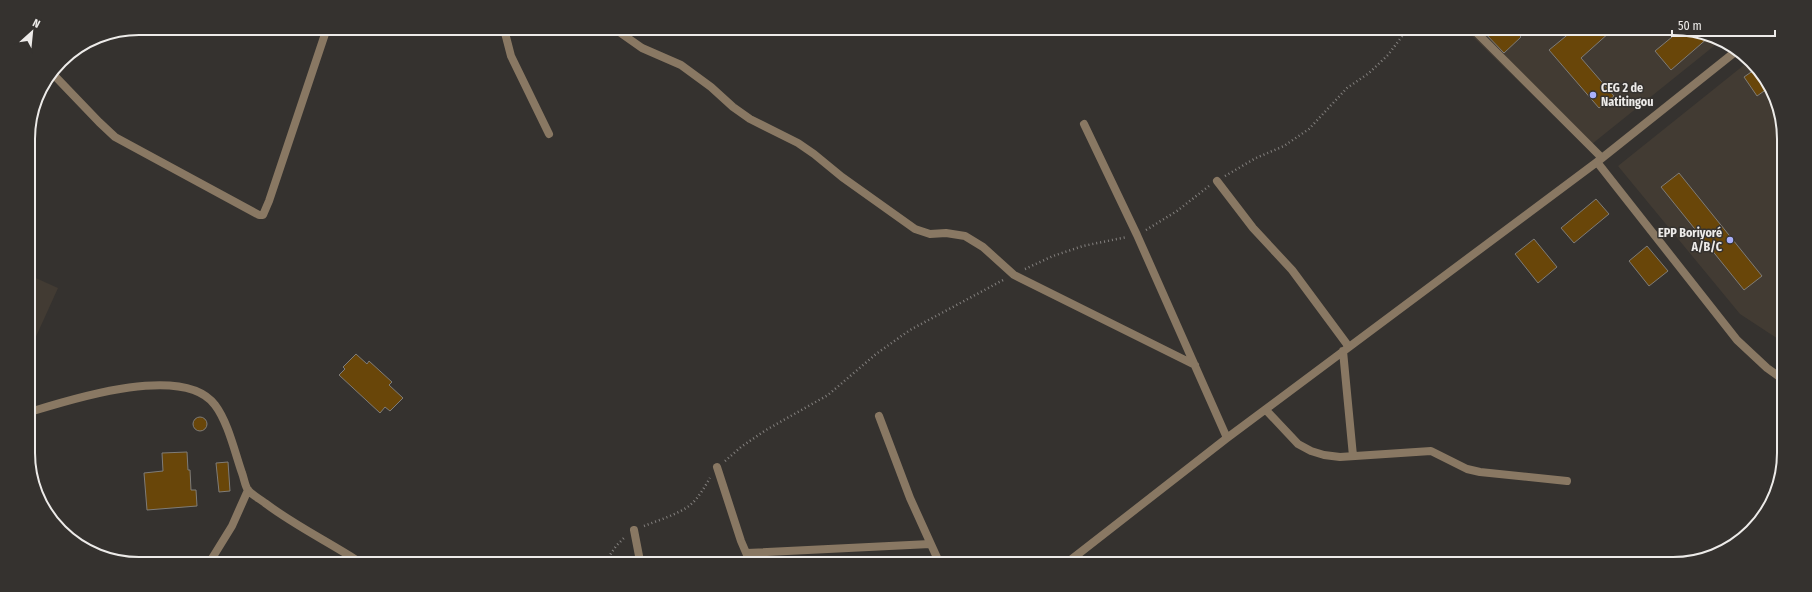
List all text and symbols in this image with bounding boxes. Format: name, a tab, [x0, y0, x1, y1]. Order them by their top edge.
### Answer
north arrow	[12, 12, 52, 52]
scale bar	[1672, 12, 1775, 38]
text: N	[30, 16, 42, 31]
text: 50 m	[1678, 19, 1702, 33]
place label: CEG 2 de Natitingou	[1601, 81, 1653, 109]
marker: CEG 2 de Natitingou	[1588, 90, 1598, 100]
place label: EPP Boriyoré A/B/C	[1658, 226, 1723, 254]
marker: EPP Boriyoré A/B/C	[1725, 235, 1735, 245]

